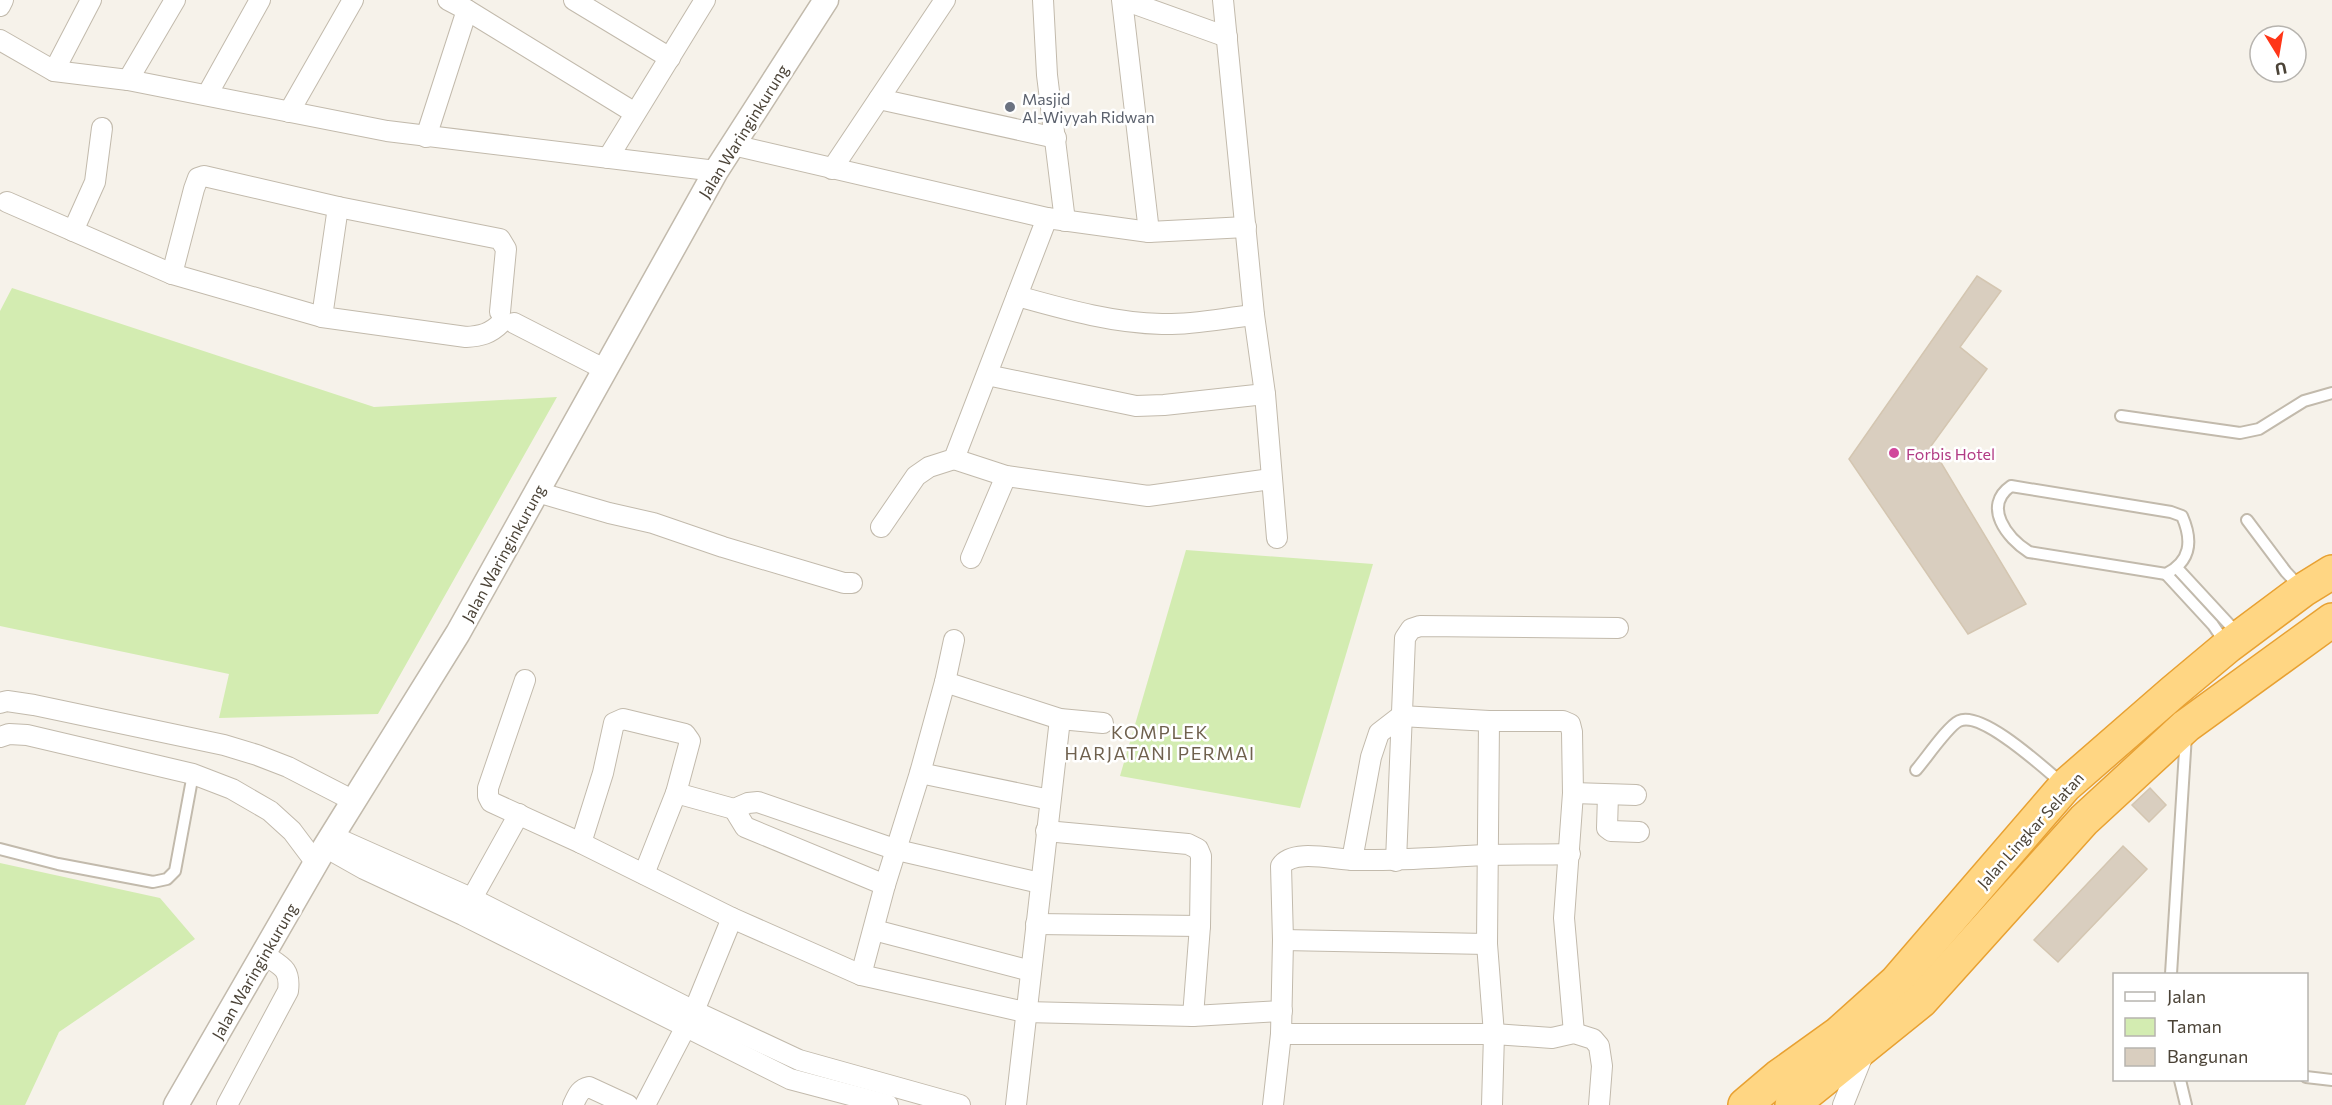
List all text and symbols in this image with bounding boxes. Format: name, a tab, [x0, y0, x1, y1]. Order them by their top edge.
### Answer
north arrow	[2248, 24, 2308, 84]
text: U	[2273, 59, 2288, 80]
street label: Jalan Waringinkurung	[694, 60, 792, 201]
place label: Masjid Al-Wiyyah Ridwan	[1022, 89, 1155, 126]
marker: Masjid Al-Wiyyah Ridwan	[1003, 100, 1017, 114]
place label: Forbis Hotel	[1906, 444, 1995, 463]
marker: Forbis Hotel	[1887, 446, 1901, 460]
street label: Jalan Waringinkurung	[457, 481, 549, 625]
district label: KOMPLEK HARJATANI PERMAI	[1064, 721, 1256, 764]
street label: Jalan Lingkar Selatan	[1973, 768, 2087, 892]
street label: Jalan Waringinkurung	[207, 899, 301, 1042]
legend	[2113, 973, 2308, 1081]
text: Jalan	[2167, 985, 2206, 1007]
text: Taman	[2167, 1015, 2222, 1037]
text: Bangunan	[2167, 1045, 2248, 1067]

